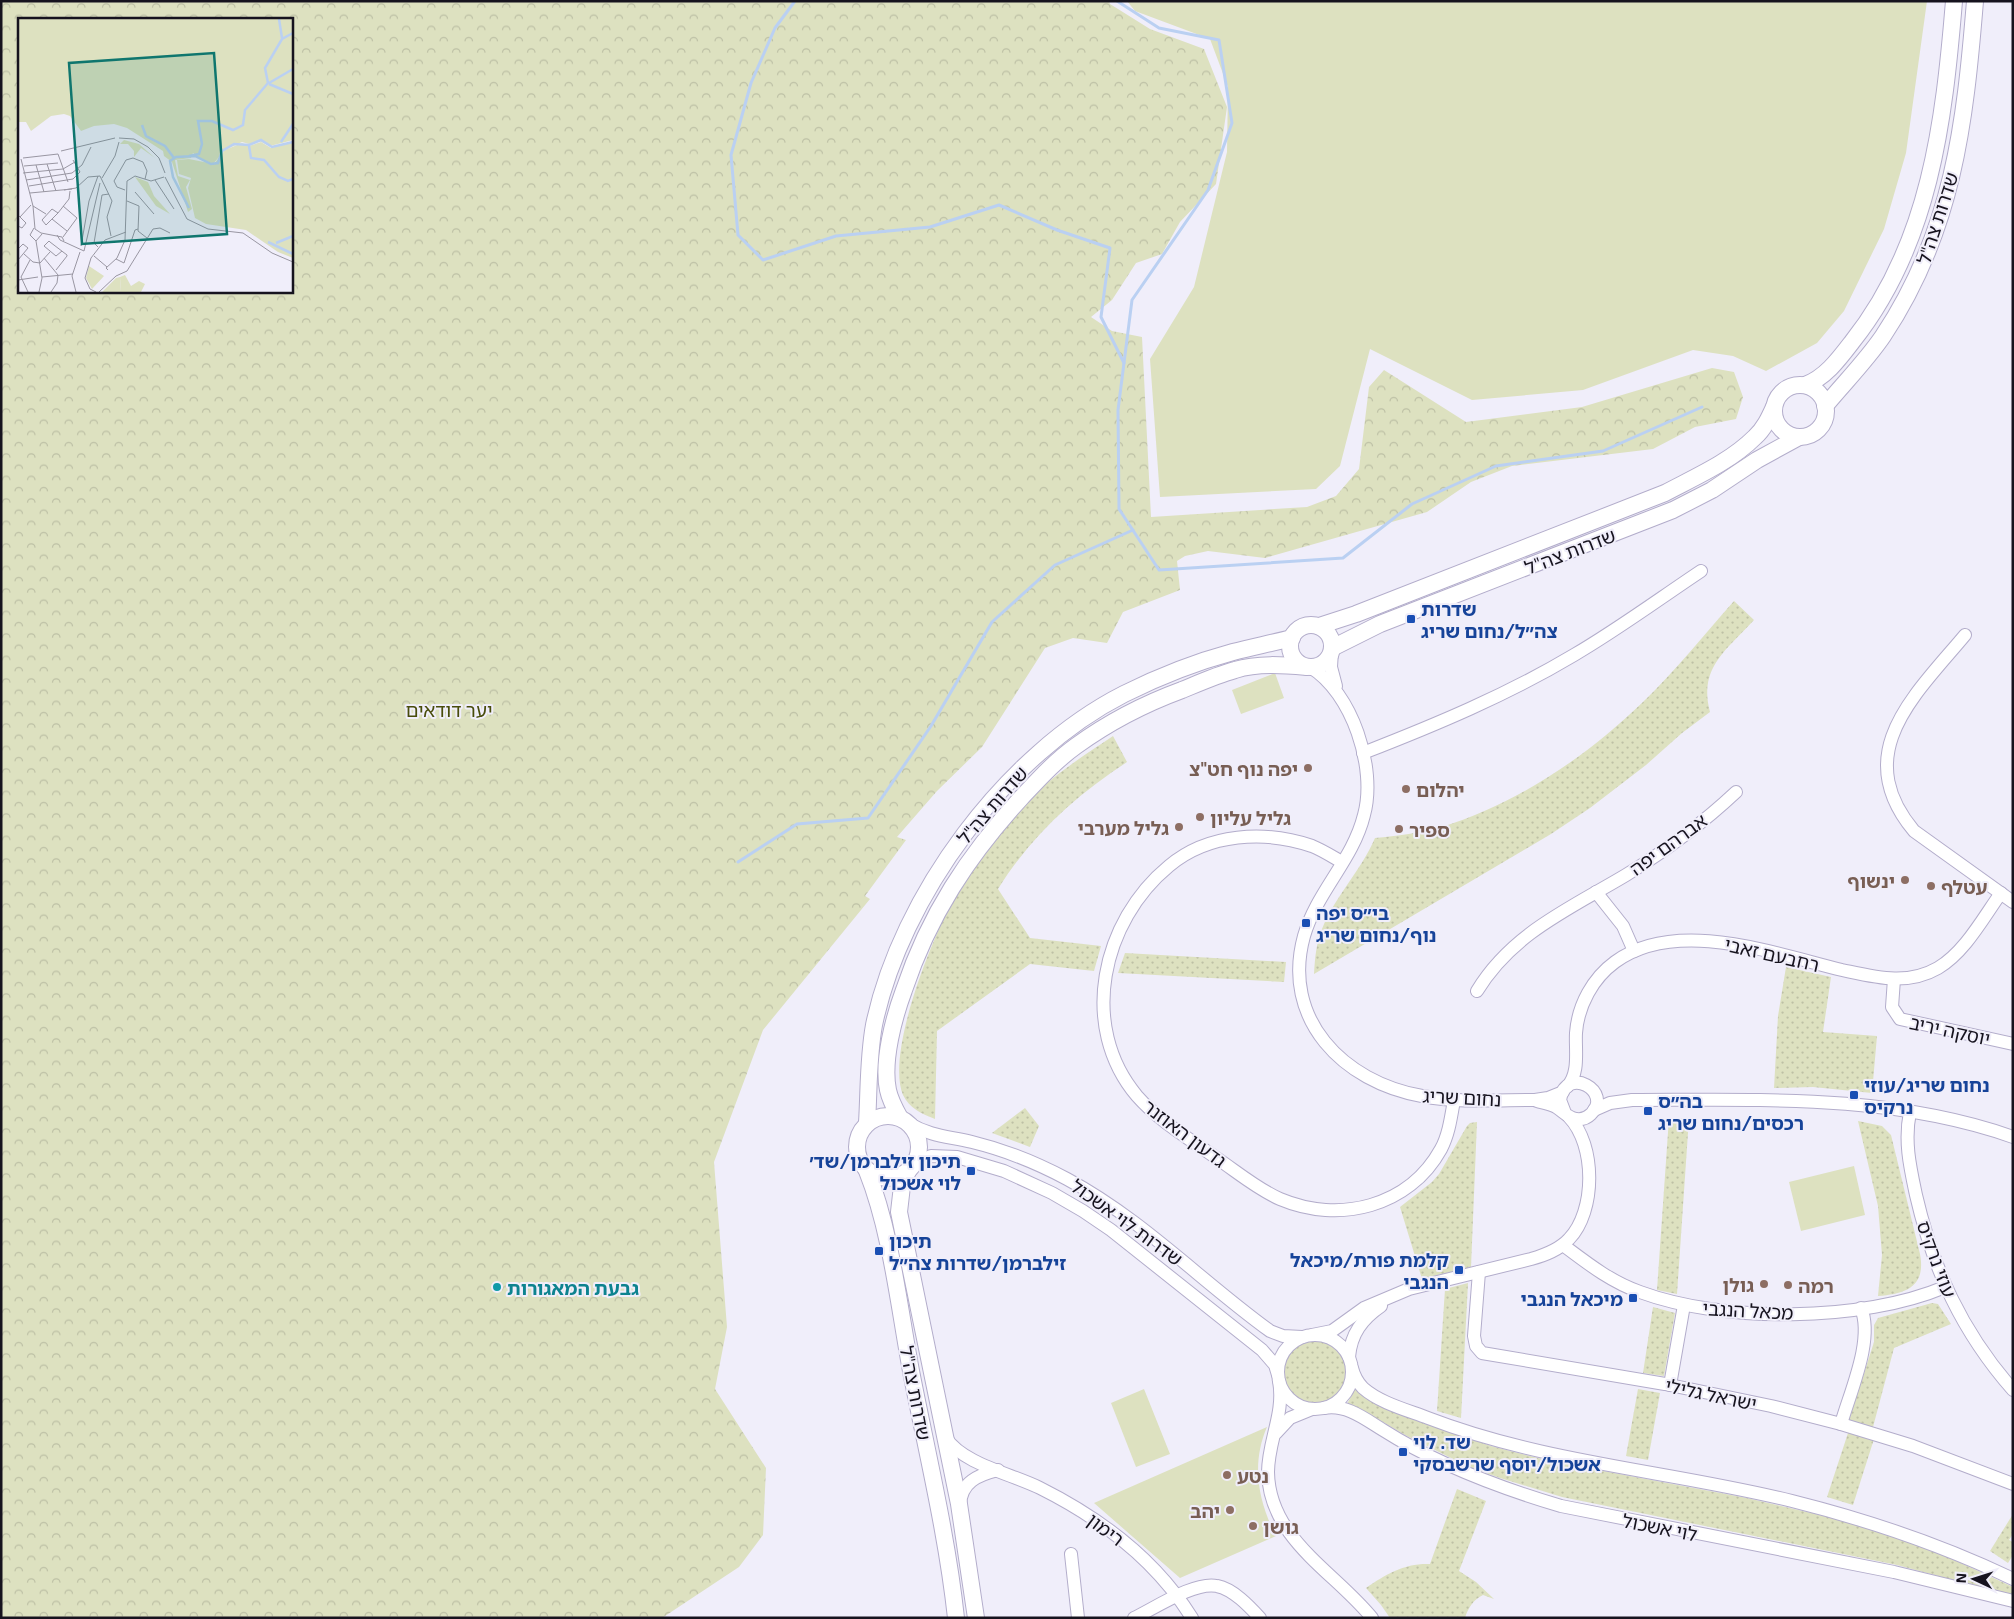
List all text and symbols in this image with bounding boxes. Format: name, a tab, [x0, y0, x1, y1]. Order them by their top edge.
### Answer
inset map	[18, 18, 292, 292]
street label: שדרות צה"ל	[1911, 169, 1963, 267]
street label: שדרות צה"ל	[1521, 523, 1619, 579]
place label: שדרות צה״ל/נחום שריג	[1421, 597, 1558, 642]
marker: שדרות צה״ל/נחום שריג	[1405, 613, 1417, 625]
park label: יער דודאים	[405, 698, 493, 721]
place label: יפה נוף חט"צ	[1189, 757, 1298, 780]
street label: שדרות צה"ל	[952, 761, 1032, 849]
marker: יפה נוף חט"צ	[1302, 762, 1314, 774]
place label: יהלום	[1416, 778, 1465, 801]
marker: יהלום	[1400, 783, 1412, 795]
place label: גליל עליון	[1210, 806, 1291, 829]
street label: אברהם יפה	[1625, 808, 1711, 880]
marker: גליל עליון	[1194, 811, 1206, 823]
place label: גליל מערבי	[1077, 816, 1169, 839]
place label: ספיר	[1409, 818, 1450, 841]
marker: גליל מערבי	[1173, 821, 1185, 833]
marker: ספיר	[1393, 823, 1405, 835]
place label: ינשוף	[1847, 869, 1895, 892]
marker: ינשוף	[1899, 874, 1911, 886]
place label: עטלף	[1941, 875, 1987, 898]
marker: עטלף	[1925, 880, 1937, 892]
place label: בי״ס יפה נוף/נחום שריג	[1316, 901, 1437, 946]
marker: בי״ס יפה נוף/נחום שריג	[1300, 917, 1312, 929]
street label: רחבעם זאבי	[1722, 932, 1822, 976]
street label: יוסקה יריב	[1908, 1010, 1992, 1050]
place label: נחום שריג/עוזי נרקיס	[1864, 1073, 1990, 1118]
street label: נחום שריג	[1422, 1083, 1502, 1111]
place label: בה״ס רכסים/נחום שריג	[1658, 1089, 1804, 1134]
marker: נחום שריג/עוזי נרקיס	[1848, 1089, 1860, 1101]
street label: גדעון האוזנר	[1139, 1094, 1231, 1172]
marker: בה״ס רכסים/נחום שריג	[1642, 1105, 1654, 1117]
place label: תיכון זילברמן/שד׳ לוי אשכול	[809, 1149, 961, 1194]
marker: תיכון זילברמן/שד׳ לוי אשכול	[965, 1165, 977, 1177]
street label: שדרות לוי אשכול	[1067, 1174, 1187, 1270]
street label: עוזי נרקיס	[1913, 1218, 1961, 1300]
place label: תיכון זילברמן/שדרות צה״ל	[889, 1229, 1066, 1274]
marker: תיכון זילברמן/שדרות צה״ל	[873, 1245, 885, 1257]
place label: קלמת פורת/מיכאל הנגבי	[1290, 1248, 1449, 1293]
marker: קלמת פורת/מיכאל הנגבי	[1453, 1264, 1465, 1276]
place label: גולן	[1722, 1273, 1754, 1296]
place label: רמה	[1798, 1274, 1834, 1297]
place label: גבעת המאגורות	[507, 1276, 639, 1299]
marker: גולן	[1758, 1278, 1770, 1290]
marker: רמה	[1782, 1279, 1794, 1291]
marker: גבעת המאגורות	[491, 1281, 503, 1293]
place label: מיכאל הנגבי	[1520, 1287, 1623, 1310]
marker: מיכאל הנגבי	[1627, 1292, 1639, 1304]
street label: מכאל הנגבי	[1702, 1296, 1794, 1324]
street label: שדרות צה"ל	[896, 1344, 936, 1442]
street label: ישראל גלילי	[1663, 1373, 1759, 1415]
place label: שד. לוי אשכול/יוסף שרשבסקי	[1413, 1430, 1601, 1475]
marker: שד. לוי אשכול/יוסף שרשבסקי	[1397, 1446, 1409, 1458]
place label: נטע	[1237, 1464, 1269, 1487]
marker: נטע	[1221, 1469, 1233, 1481]
place label: יהב	[1190, 1499, 1220, 1522]
marker: יהב	[1224, 1504, 1236, 1516]
street label: רימון	[1083, 1508, 1129, 1550]
street label: לוי אשכול	[1621, 1508, 1700, 1546]
place label: גושן	[1263, 1515, 1299, 1538]
marker: גושן	[1247, 1520, 1259, 1532]
north arrow	[1949, 1554, 1999, 1604]
text: N	[1952, 1572, 1969, 1584]

